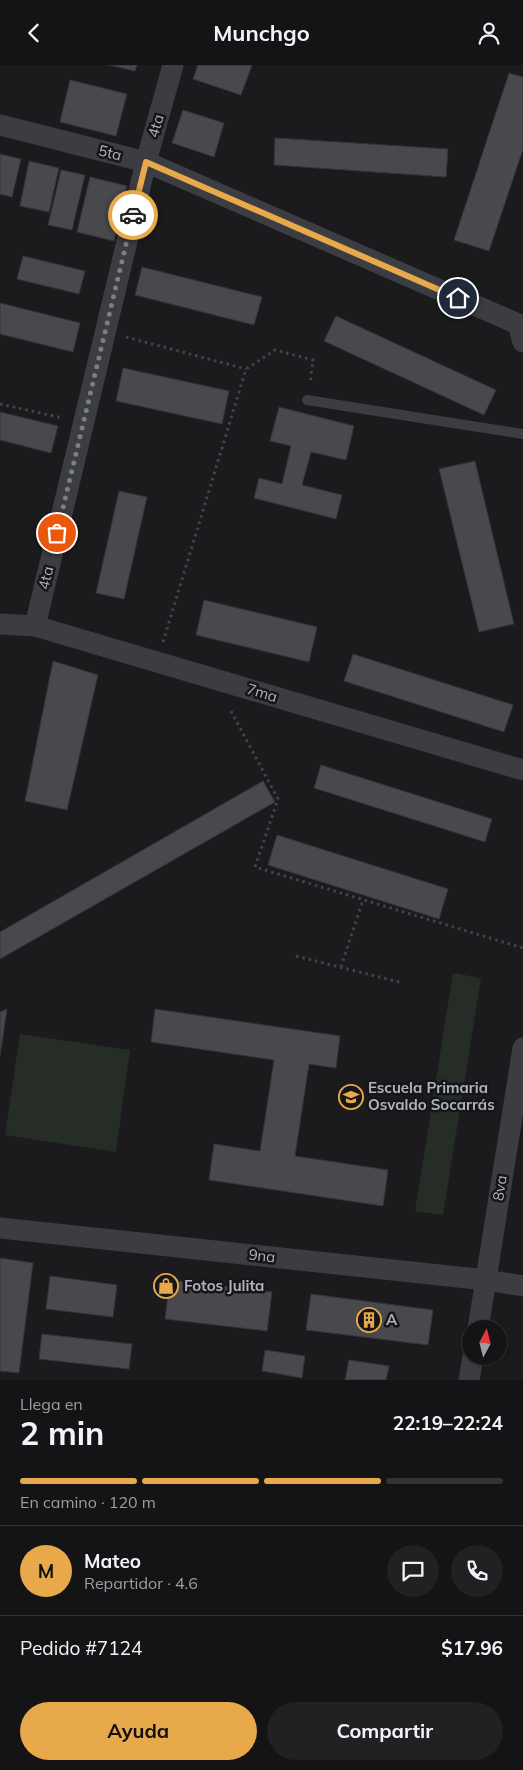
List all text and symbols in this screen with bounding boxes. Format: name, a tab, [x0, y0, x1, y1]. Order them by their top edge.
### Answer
icon: back	[20, 19, 48, 47]
text: Munchgo	[213, 19, 310, 47]
icon: person	[475, 19, 503, 47]
street label: 4ta	[143, 112, 168, 140]
street label: 5ta	[97, 140, 124, 165]
courier	[108, 190, 158, 240]
icon: car	[119, 201, 147, 229]
pin	[437, 277, 479, 319]
icon: home	[444, 284, 472, 312]
pin	[36, 512, 78, 554]
icon: bag	[43, 519, 71, 547]
street label: 4ta	[34, 564, 57, 591]
street label: 7ma	[244, 679, 280, 706]
place label: Escuela Primaria Osvaldo Socarrás	[368, 1078, 495, 1114]
school or university icon: Escuela Primaria Osvaldo Socarrás	[338, 1084, 364, 1110]
street label: 8va	[488, 1174, 511, 1202]
street label: 9na	[248, 1245, 276, 1266]
shop icon: Fotos Julita	[153, 1273, 179, 1299]
place label: Fotos Julita	[184, 1276, 264, 1295]
building icon: A	[356, 1307, 382, 1333]
place label: A	[386, 1310, 398, 1329]
north arrow	[462, 1320, 508, 1365]
map controls	[462, 1320, 507, 1365]
text: Llega en	[20, 1394, 83, 1414]
text: 22:19–22:24	[393, 1411, 503, 1435]
text: 2 min	[20, 1413, 104, 1453]
text: En camino · 120 m	[20, 1492, 156, 1512]
button: chat	[387, 1545, 439, 1597]
button: phone	[451, 1545, 503, 1597]
text: Mateo	[84, 1549, 141, 1573]
text: M	[38, 1559, 54, 1583]
text: Repartidor · 4.6	[84, 1573, 198, 1593]
text: Pedido #7124	[20, 1636, 142, 1660]
text: $17.96	[441, 1636, 503, 1660]
button: Ayuda	[20, 1702, 257, 1760]
button: Compartir	[267, 1702, 503, 1760]

